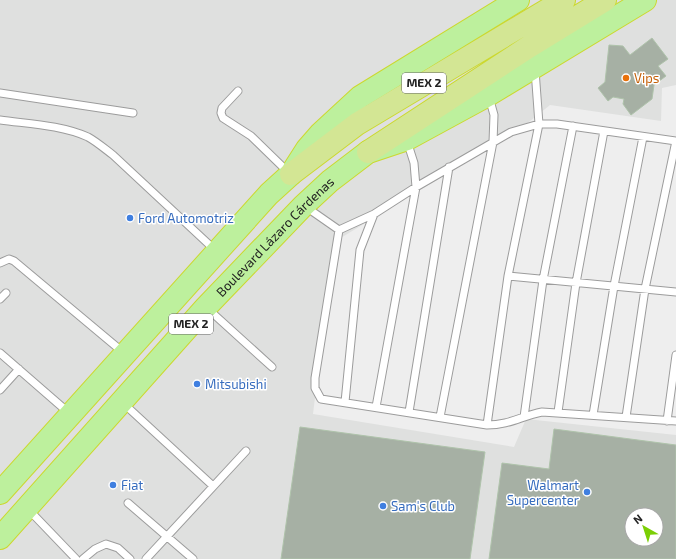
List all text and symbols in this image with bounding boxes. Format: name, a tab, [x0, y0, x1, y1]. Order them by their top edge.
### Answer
place label: Vips	[634, 70, 659, 86]
road number: MEX 2	[402, 73, 446, 93]
marker: Vips	[621, 73, 631, 83]
street label: Boulevard Lázaro Cárdenas	[213, 174, 337, 300]
place label: Ford Automotriz	[138, 210, 234, 226]
marker: Ford Automotriz	[125, 213, 135, 223]
road number: MEX 2	[169, 314, 213, 334]
place label: Mitsubishi	[205, 376, 267, 392]
marker: Mitsubishi	[192, 379, 202, 389]
place label: Fiat	[121, 477, 143, 493]
place label: Walmart Supercenter	[507, 477, 579, 508]
marker: Fiat	[108, 480, 118, 490]
marker: Walmart Supercenter	[582, 487, 592, 497]
place label: Sam's Club	[391, 498, 455, 514]
marker: Sam's Club	[378, 501, 388, 511]
north arrow	[624, 507, 664, 547]
text: N	[630, 511, 645, 526]

